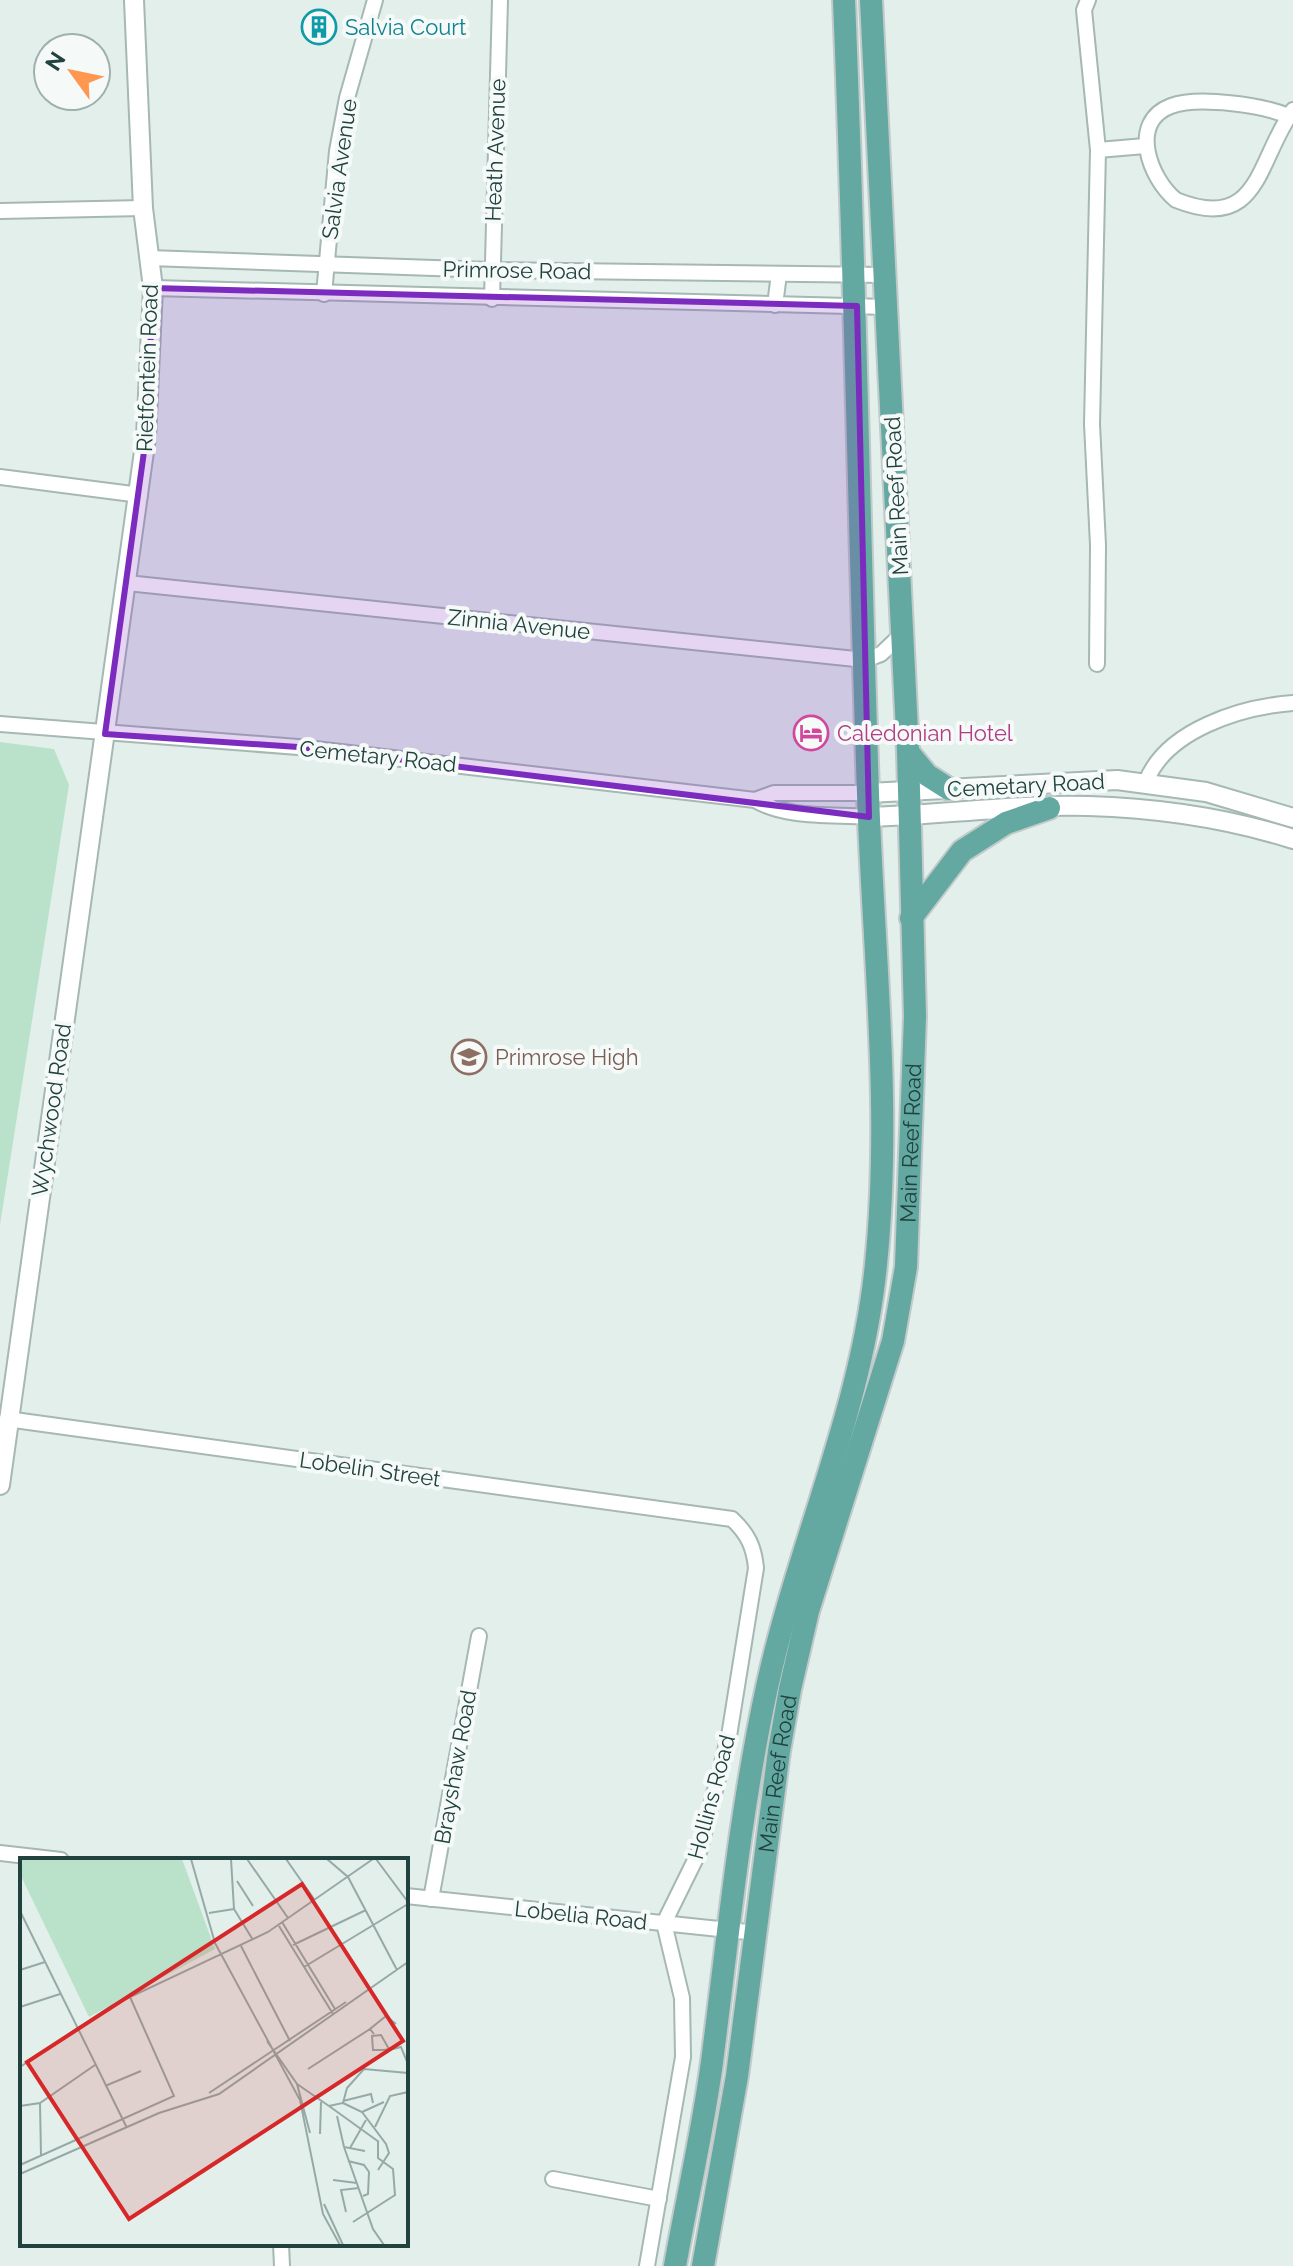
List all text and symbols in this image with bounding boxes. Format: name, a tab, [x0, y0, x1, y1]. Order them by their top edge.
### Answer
building icon: Salvia Court	[300, 8, 338, 46]
place label: Salvia Court	[345, 14, 467, 40]
north arrow	[32, 32, 112, 112]
text: N	[40, 47, 71, 75]
street label: Heath Avenue	[480, 78, 510, 222]
street label: Salvia Avenue	[316, 97, 362, 241]
street label: Primrose Road	[442, 256, 592, 284]
street label: Rietfontein Road	[131, 284, 163, 452]
street label: Main Reef Road	[879, 416, 913, 576]
street label: Zinnia Avenue	[446, 604, 592, 644]
hotel icon: Caledonian Hotel	[792, 714, 830, 752]
place label: Caledonian Hotel	[837, 720, 1013, 746]
street label: Cemetary Road	[298, 735, 458, 777]
street label: Cemetary Road	[947, 768, 1105, 802]
street label: Wychwood Road	[26, 1022, 76, 1198]
school or university icon: Primrose High	[450, 1038, 488, 1076]
place label: Primrose High	[495, 1044, 638, 1070]
street label: Main Reef Road	[895, 1063, 926, 1223]
street label: Lobelin Street	[298, 1446, 443, 1492]
street label: Brayshaw Road	[429, 1688, 481, 1846]
street label: Main Reef Road	[753, 1693, 802, 1854]
street label: Hollins Road	[682, 1732, 740, 1862]
inset map	[20, 1858, 408, 2246]
street label: Lobelia Road	[513, 1895, 649, 1935]

